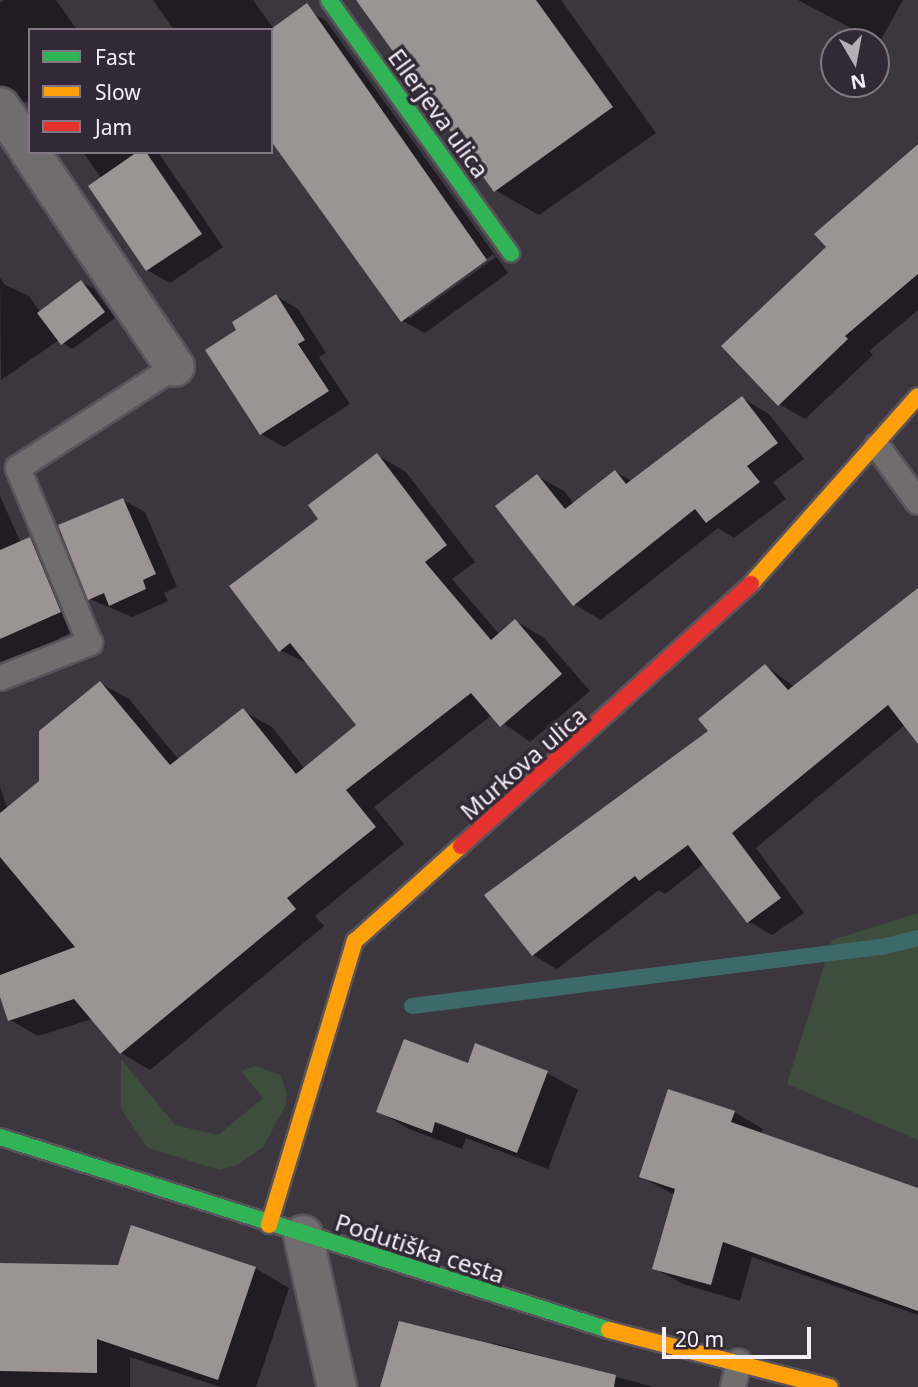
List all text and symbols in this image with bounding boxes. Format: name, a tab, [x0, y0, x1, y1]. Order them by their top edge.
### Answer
legend	[28, 28, 273, 154]
north arrow	[820, 28, 890, 98]
text: Fast	[95, 43, 135, 71]
street label: Ellerjeva ulica	[383, 43, 495, 183]
text: N	[848, 68, 868, 96]
text: Slow	[95, 78, 141, 106]
text: Jam	[95, 113, 132, 141]
street label: Murkova ulica	[454, 700, 592, 826]
street label: Podutiška cesta	[332, 1207, 508, 1289]
scale bar	[666, 1314, 815, 1358]
text: 20 m	[675, 1325, 724, 1353]

